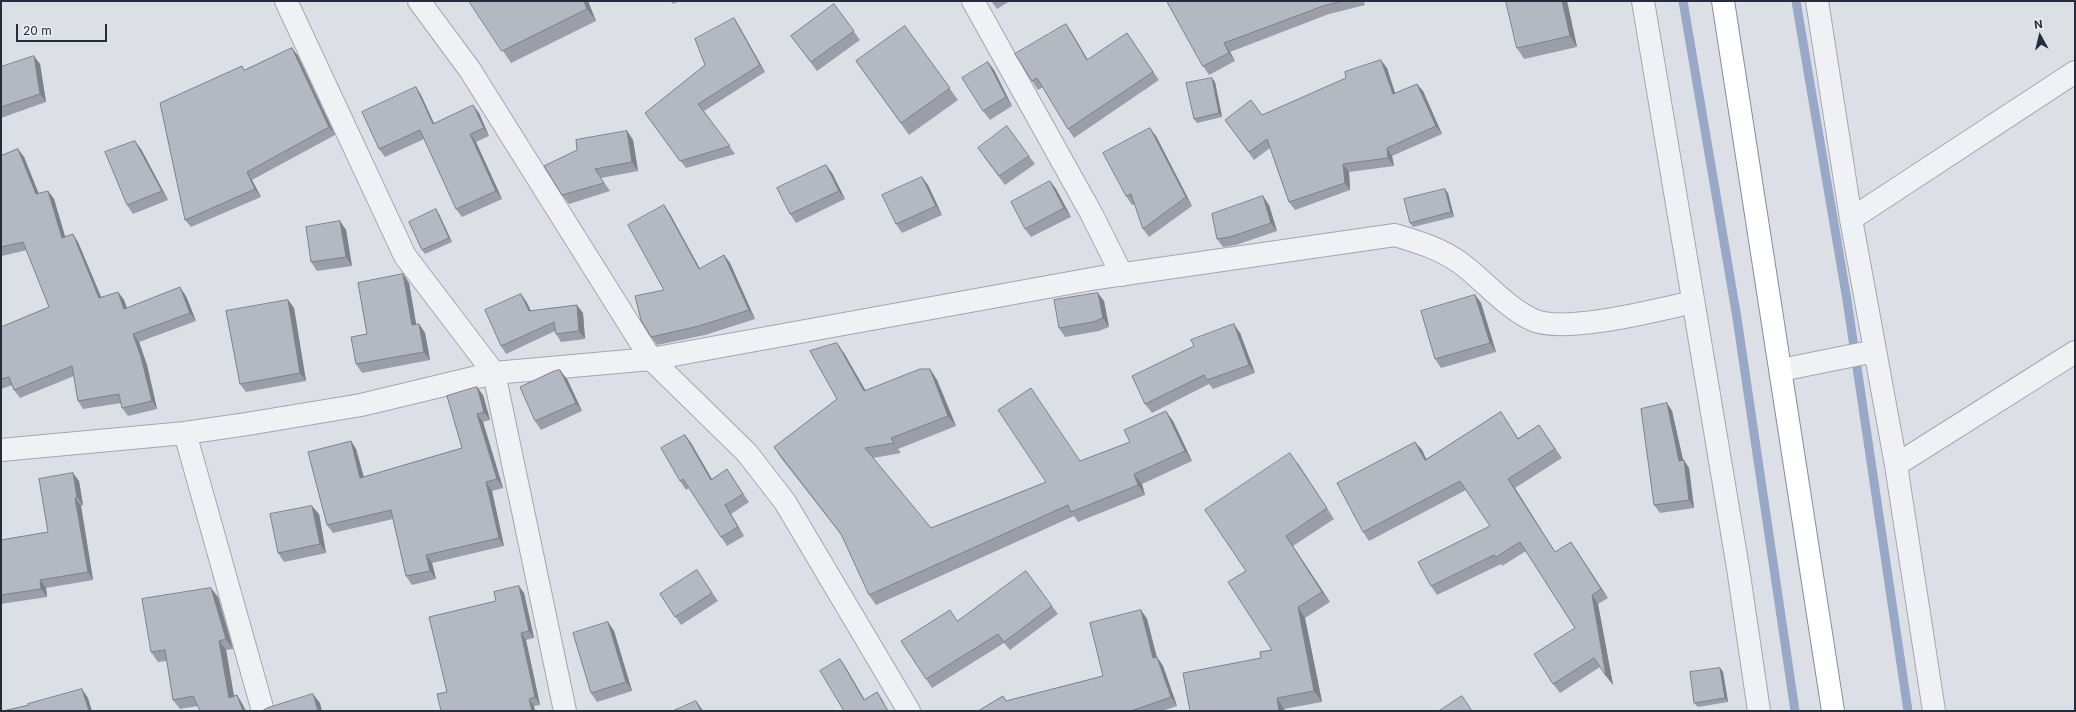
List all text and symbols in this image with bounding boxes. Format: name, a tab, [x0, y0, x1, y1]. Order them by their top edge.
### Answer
scale bar	[18, 16, 109, 42]
north arrow	[2020, 16, 2060, 56]
text: N	[2033, 17, 2043, 32]
text: 20 m	[23, 23, 52, 38]

